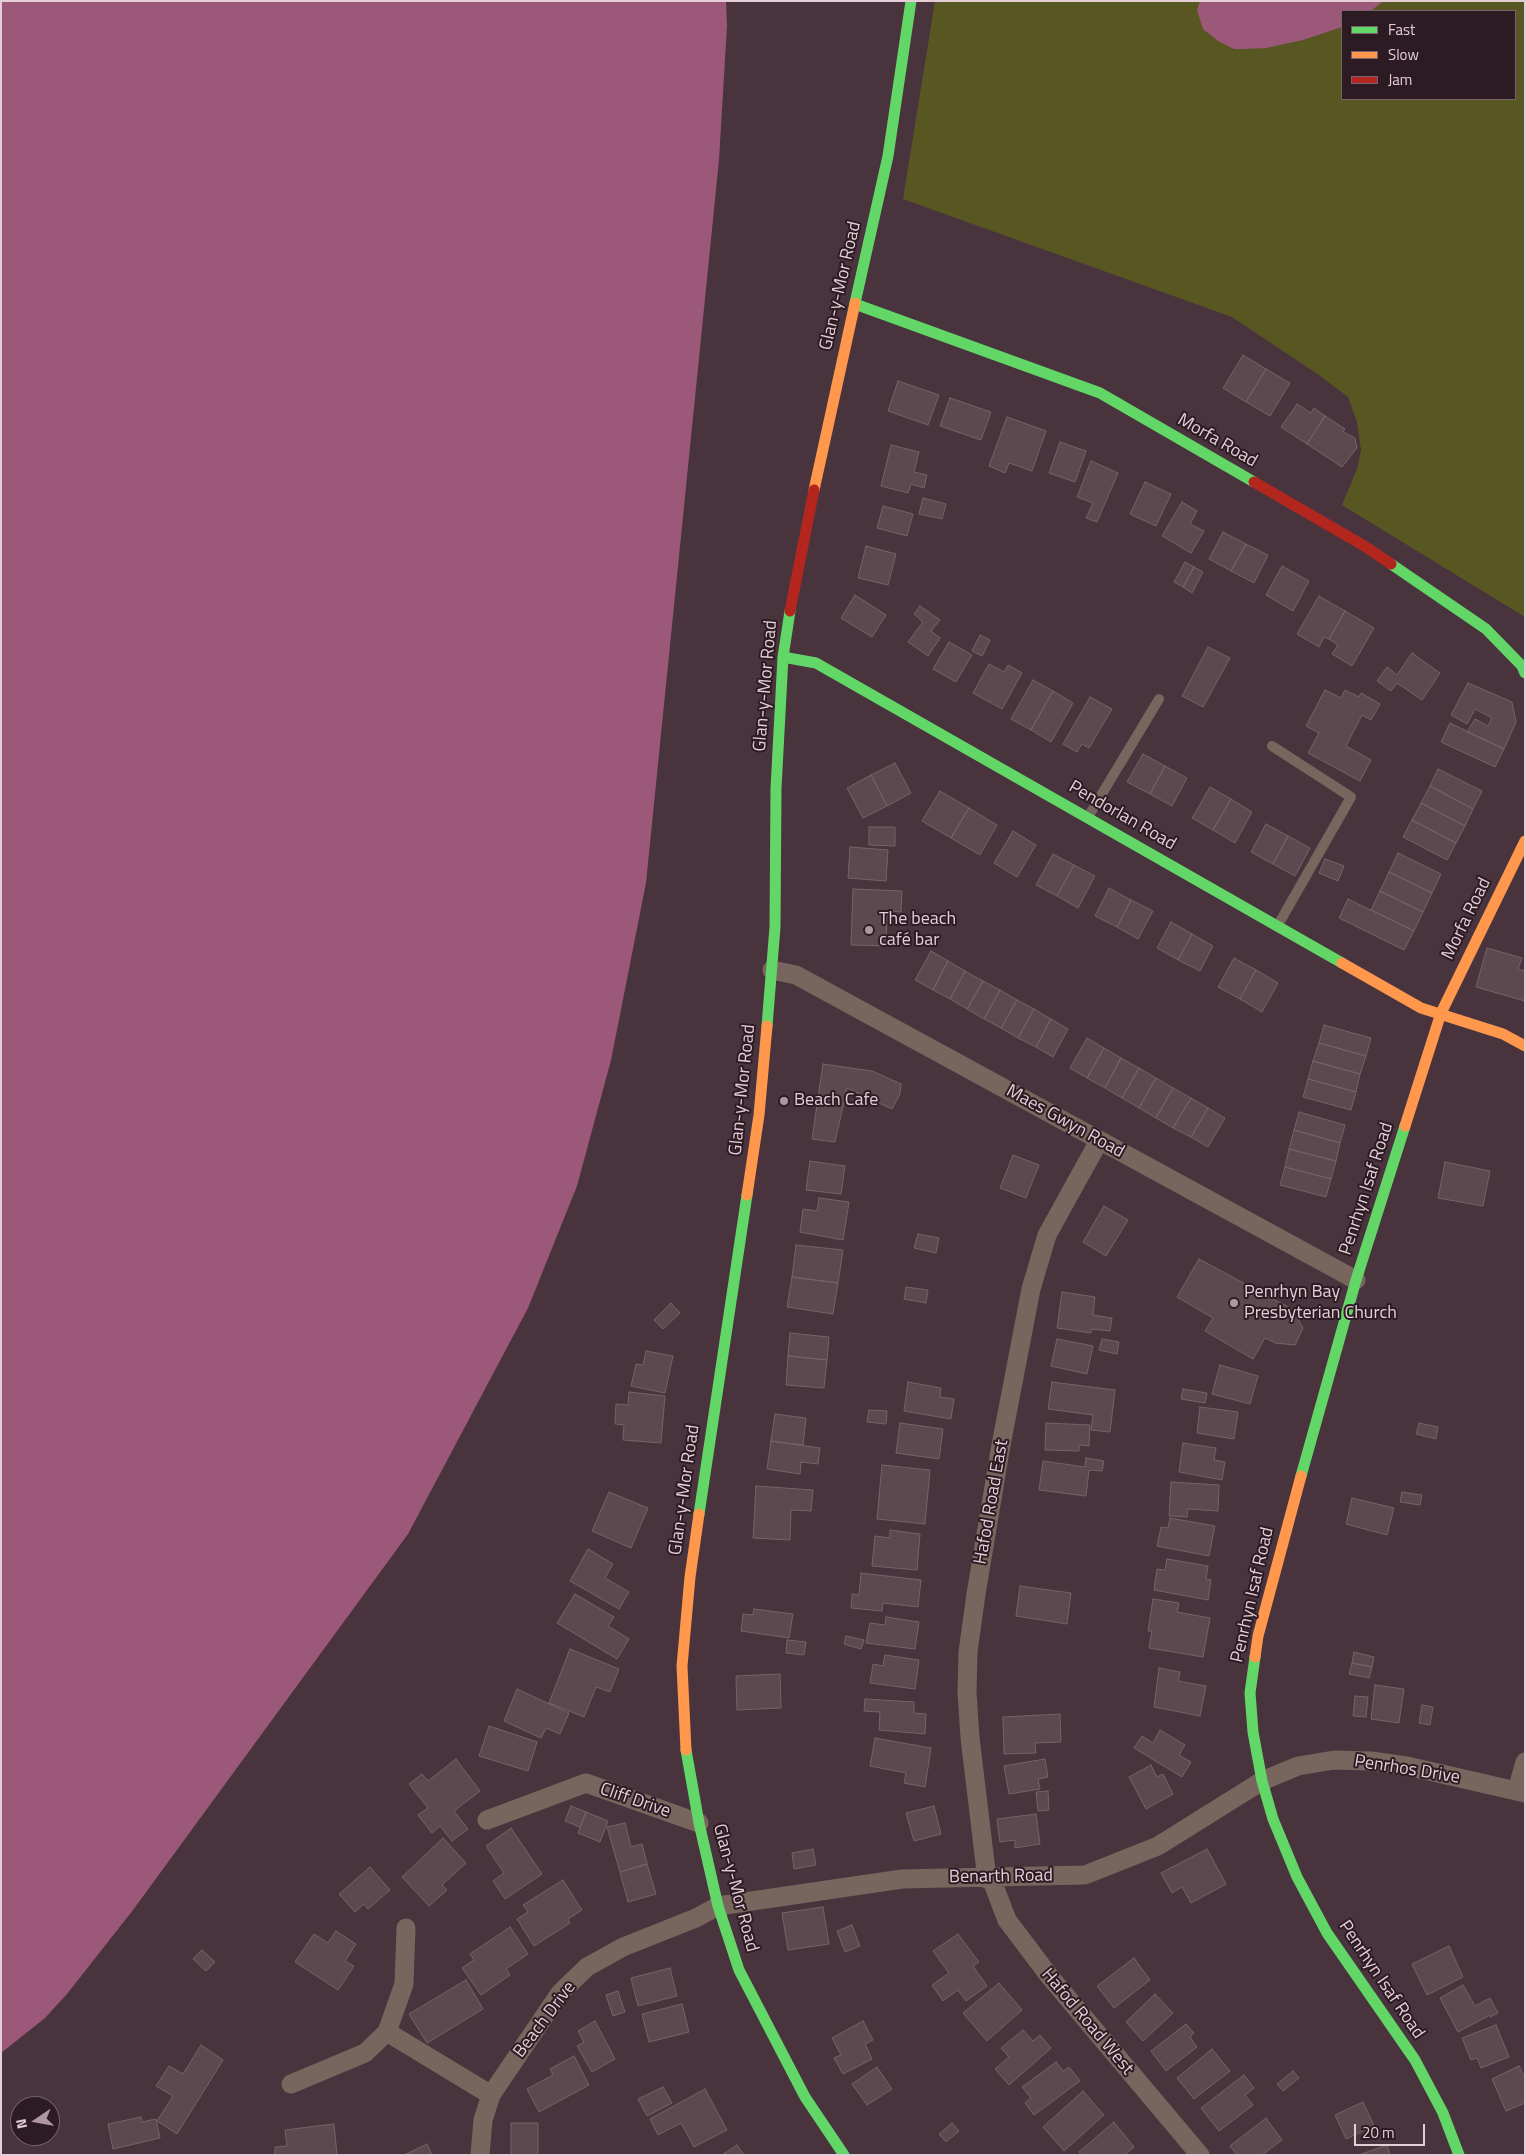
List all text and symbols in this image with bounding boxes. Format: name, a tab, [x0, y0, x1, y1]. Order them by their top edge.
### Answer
legend	[1341, 10, 1516, 100]
text: Fast	[1388, 18, 1415, 41]
text: Slow	[1388, 43, 1419, 66]
text: Jam	[1388, 68, 1412, 91]
street label: Glan-y-Mor Road	[816, 219, 866, 353]
street label: Morfa Road	[1173, 409, 1261, 473]
street label: Glan-y-Mor Road	[750, 620, 782, 752]
street label: Pendorlan Road	[1064, 777, 1180, 855]
street label: Morfa Road	[1438, 874, 1496, 964]
place label: The beach café bar	[879, 909, 956, 952]
marker: The beach café bar	[863, 924, 875, 936]
street label: Glan-y-Mor Road	[725, 1023, 761, 1157]
street label: Maes Gwyn Road	[1002, 1081, 1128, 1163]
place label: Beach Cafe	[794, 1090, 878, 1112]
marker: Beach Cafe	[778, 1095, 790, 1107]
street label: Penrhyn Isaf Road	[1335, 1120, 1399, 1258]
place label: Penrhyn Bay Presbyterian Church	[1244, 1282, 1397, 1325]
marker: Penrhyn Bay Presbyterian Church	[1228, 1297, 1240, 1309]
street label: Glan-y-Mor Road	[665, 1423, 705, 1557]
street label: Hafod Road East	[970, 1438, 1014, 1566]
street label: Penrhyn Isaf Road	[1227, 1525, 1279, 1665]
street label: Penrhos Drive	[1353, 1751, 1461, 1789]
street label: Cliff Drive	[597, 1779, 673, 1823]
street label: Glan-y-Mor Road	[708, 1822, 762, 1954]
street label: Benarth Road	[949, 1865, 1053, 1889]
street label: Penrhyn Isaf Road	[1333, 1917, 1429, 2043]
street label: Hafod Road West	[1036, 1964, 1138, 2080]
street label: Beach Drive	[509, 1978, 581, 2062]
north arrow	[10, 2096, 60, 2146]
scale bar	[1356, 2114, 1427, 2146]
text: N	[10, 2117, 32, 2131]
text: 20 m	[1362, 2121, 1395, 2144]

